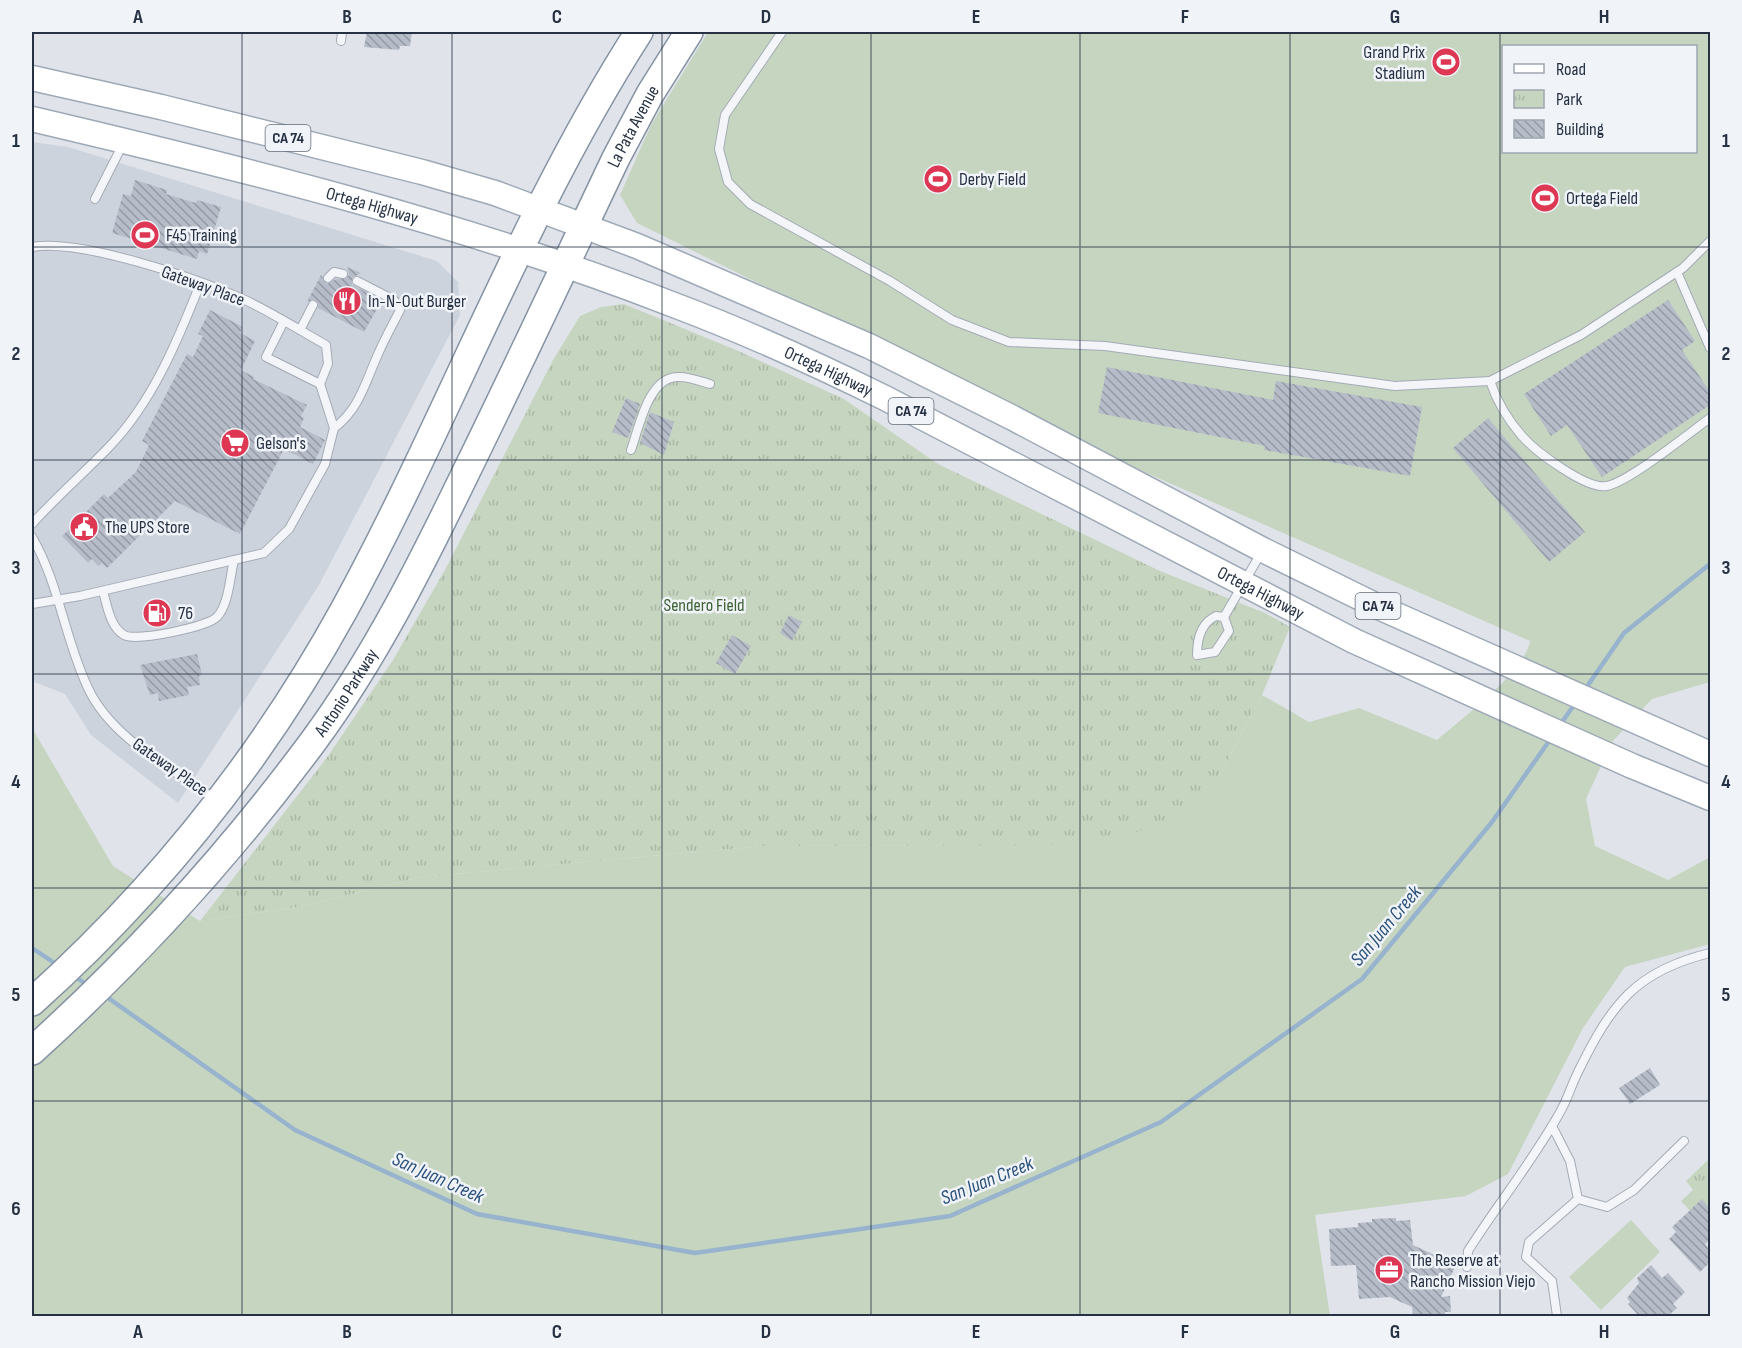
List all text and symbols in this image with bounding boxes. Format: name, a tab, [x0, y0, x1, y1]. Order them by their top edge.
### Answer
text: A	[132, 5, 143, 29]
text: B	[342, 5, 352, 29]
text: C	[552, 5, 562, 29]
text: D	[761, 5, 771, 29]
text: E	[972, 5, 980, 29]
text: F	[1181, 5, 1189, 29]
text: G	[1390, 5, 1400, 29]
text: H	[1599, 5, 1609, 29]
place label: Grand Prix Stadium	[1363, 42, 1425, 84]
legend	[1502, 45, 1697, 153]
sports icon: Grand Prix Stadium	[1430, 46, 1462, 78]
text: Road	[1556, 59, 1586, 80]
street label: La Pata Avenue	[603, 81, 663, 171]
text: Park	[1556, 89, 1582, 110]
text: Building	[1556, 119, 1604, 140]
road number: CA 74	[266, 125, 310, 151]
text: 1	[12, 129, 20, 153]
text: 1	[1722, 129, 1730, 153]
sports icon: Derby Field	[922, 163, 954, 195]
place label: Derby Field	[959, 169, 1026, 190]
street label: Ortega Highway	[324, 182, 421, 228]
sports icon: Ortega Field	[1529, 182, 1561, 214]
place label: Ortega Field	[1566, 188, 1638, 209]
sports icon: F45 Training	[129, 219, 161, 251]
place label: F45 Training	[166, 225, 237, 246]
street label: Gateway Place	[158, 261, 248, 311]
restaurant icon: In-N-Out Burger	[331, 285, 363, 317]
place label: In-N-Out Burger	[368, 291, 466, 312]
street label: Ortega Highway	[781, 341, 876, 401]
text: 2	[12, 342, 20, 366]
text: 2	[1722, 342, 1730, 366]
road number: CA 74	[888, 398, 934, 424]
supermarket icon: Gelson's	[219, 427, 251, 459]
place label: Gelson's	[256, 433, 306, 454]
public building icon: The UPS Store	[68, 511, 100, 543]
place label: The UPS Store	[105, 517, 190, 538]
text: 3	[12, 556, 21, 580]
text: 3	[1722, 556, 1731, 580]
street label: Ortega Highway	[1214, 562, 1308, 624]
road number: CA 74	[1356, 593, 1400, 619]
park label: Sendero Field	[663, 595, 745, 616]
fuel station icon: 76	[141, 597, 173, 629]
place label: 76	[178, 603, 193, 624]
street label: Antonio Parkway	[309, 645, 382, 741]
street label: Gateway Place	[128, 733, 212, 801]
text: 4	[11, 770, 21, 794]
text: 4	[1721, 770, 1731, 794]
water label: San Juan Creek	[1345, 880, 1427, 971]
text: 5	[12, 983, 21, 1007]
text: 5	[1722, 983, 1731, 1007]
water label: San Juan Creek	[388, 1147, 488, 1209]
water label: San Juan Creek	[937, 1151, 1037, 1210]
text: 6	[11, 1197, 21, 1221]
text: 6	[1721, 1197, 1731, 1221]
place label: The Reserve at Rancho Mission Viejo	[1410, 1250, 1535, 1292]
office icon: The Reserve at Rancho Mission Viejo	[1373, 1254, 1405, 1286]
text: A	[132, 1320, 143, 1344]
text: B	[342, 1320, 352, 1344]
text: C	[552, 1320, 562, 1344]
text: D	[761, 1320, 771, 1344]
text: E	[972, 1320, 980, 1344]
text: F	[1181, 1320, 1189, 1344]
text: G	[1390, 1320, 1400, 1344]
text: H	[1599, 1320, 1609, 1344]

